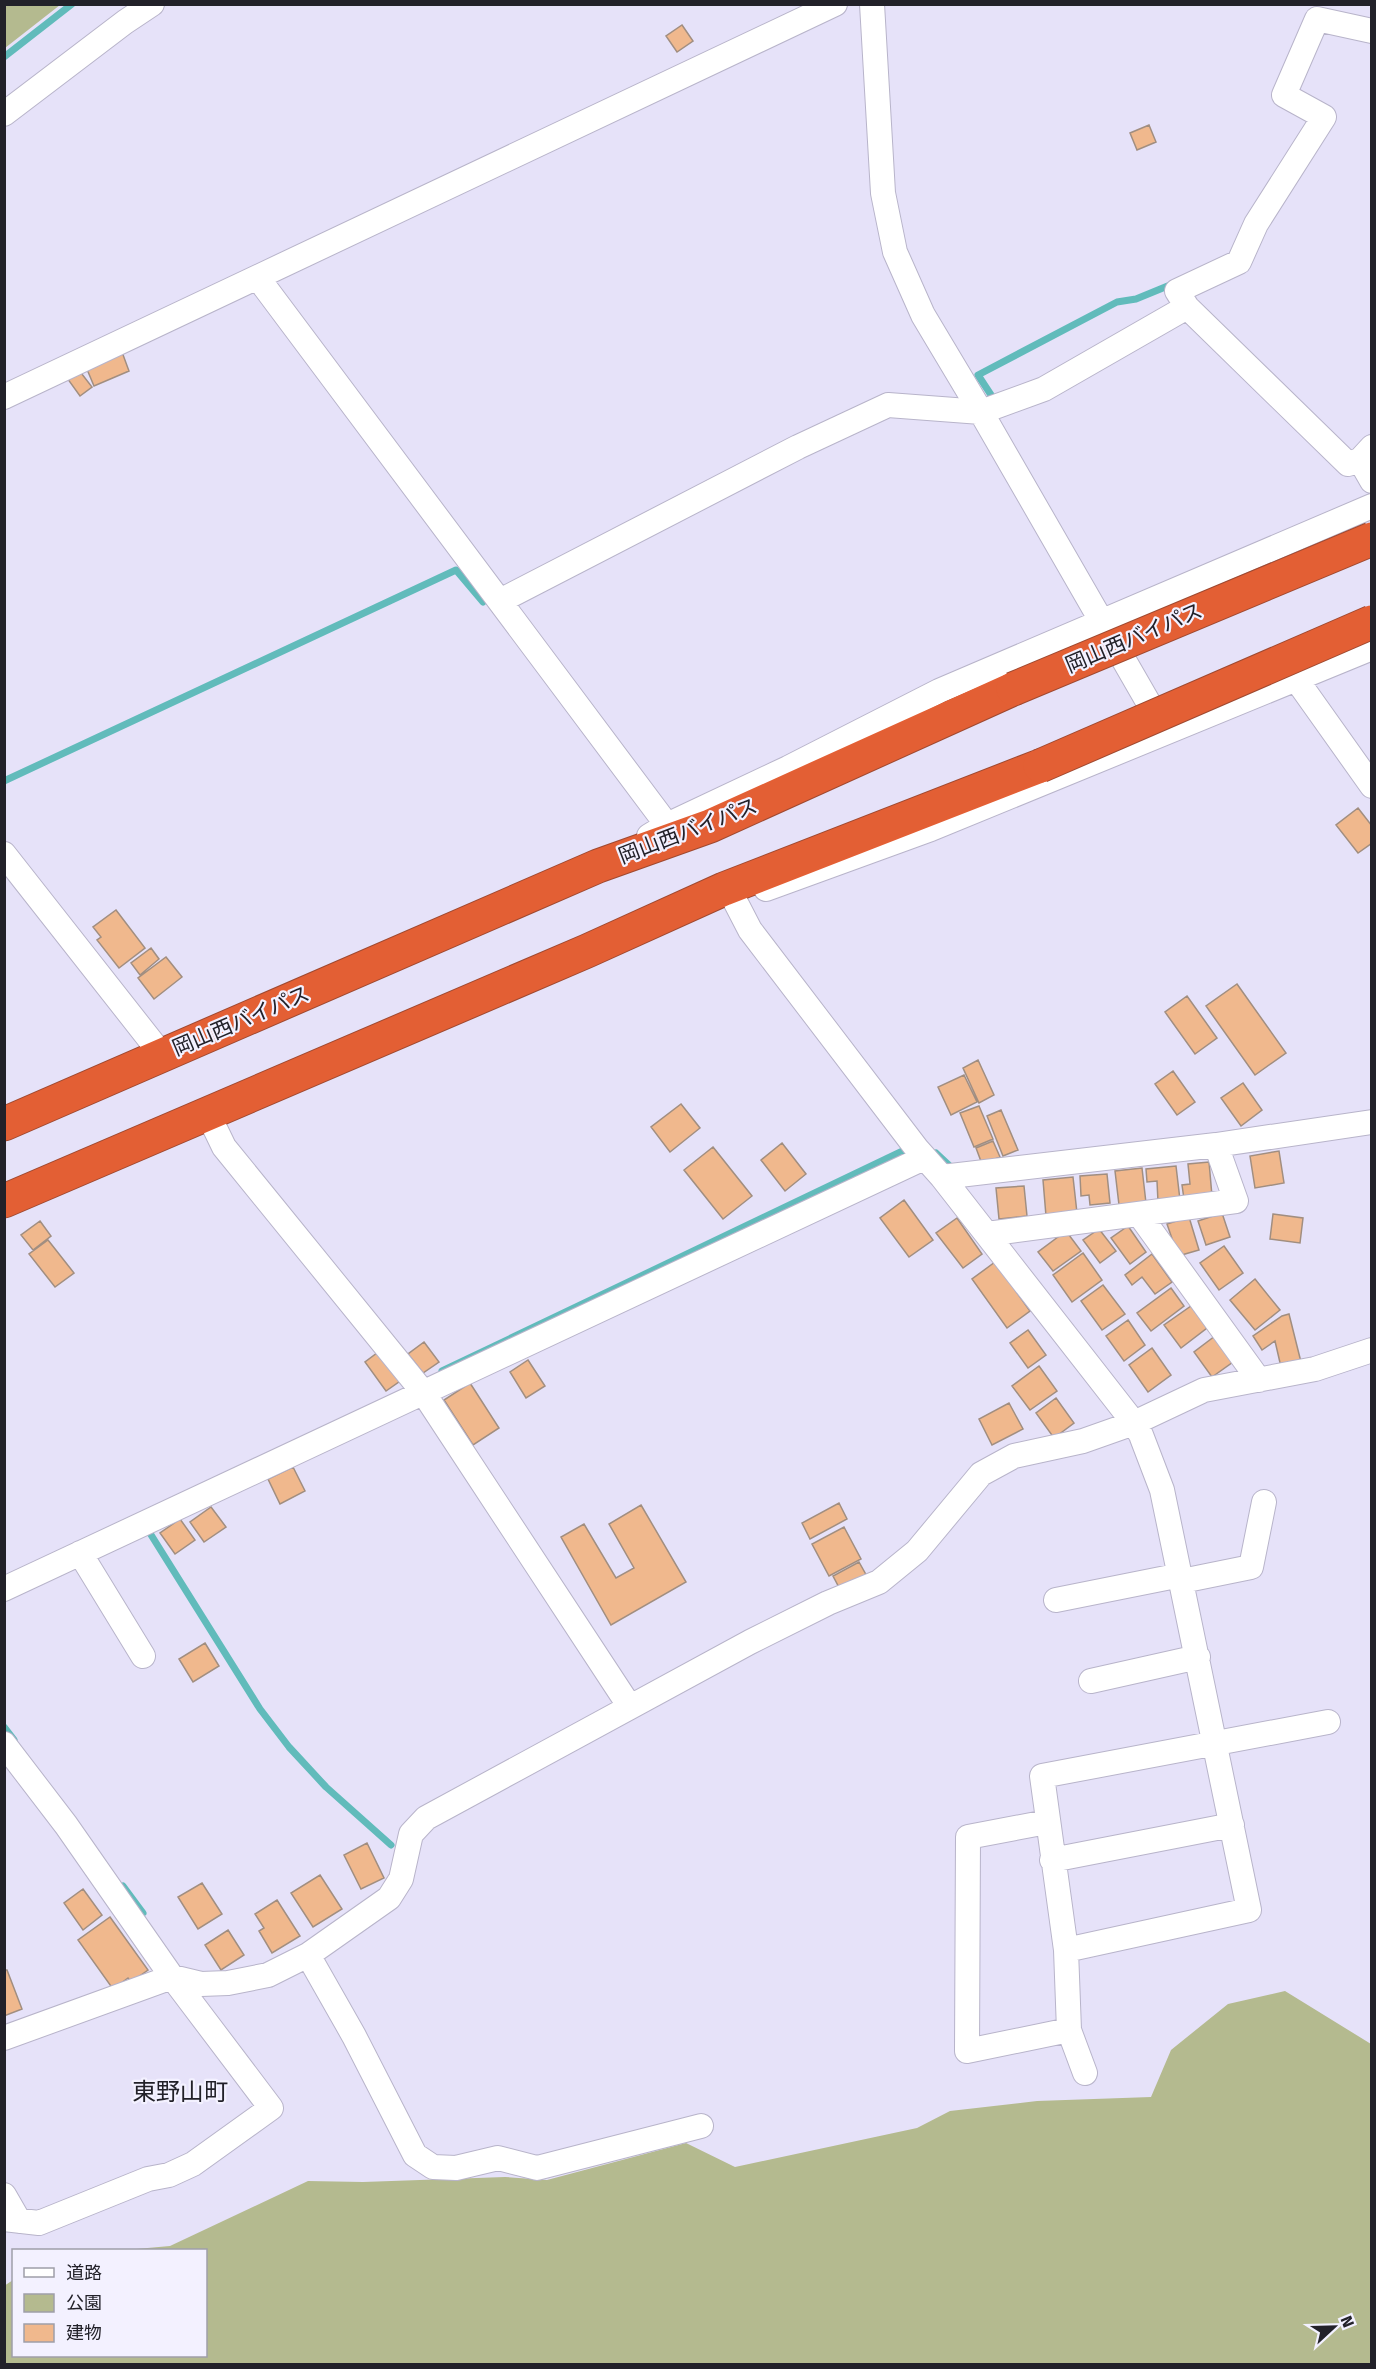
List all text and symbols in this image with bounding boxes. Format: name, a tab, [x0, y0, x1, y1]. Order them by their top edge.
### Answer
street label: 岡山西バイパス	[1061, 597, 1207, 679]
street label: 岡山西バイパス	[615, 793, 761, 869]
street label: 岡山西バイパス	[168, 980, 314, 1062]
district label: 東野山町	[132, 2078, 228, 2106]
legend	[12, 2249, 207, 2357]
text: 道路	[66, 2262, 102, 2284]
text: 公園	[66, 2292, 102, 2314]
north arrow	[1304, 2297, 1364, 2357]
text: N	[1337, 2313, 1358, 2330]
text: 建物	[66, 2322, 102, 2344]

